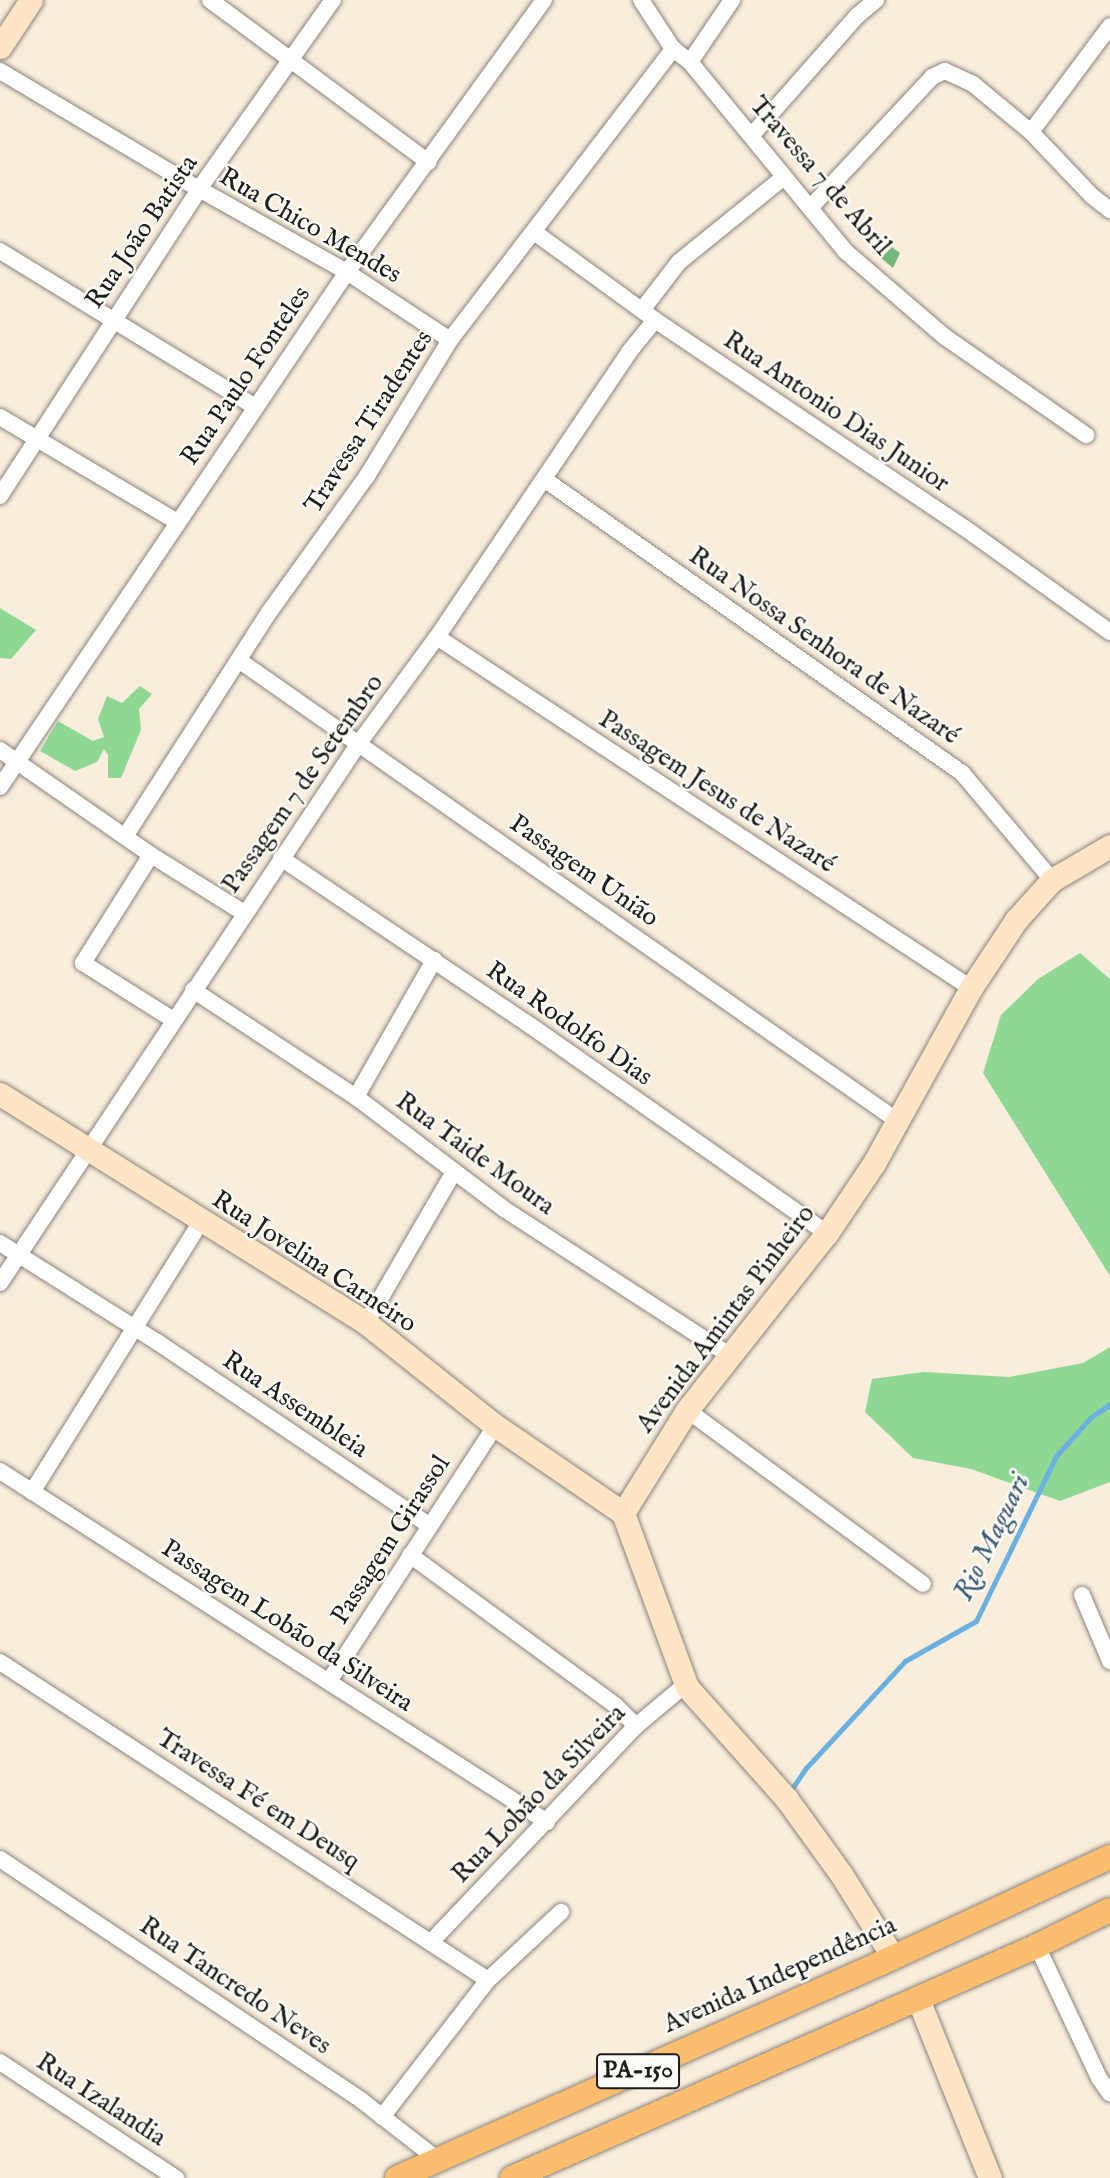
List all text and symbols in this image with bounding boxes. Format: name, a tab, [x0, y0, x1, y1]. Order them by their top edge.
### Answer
street label: Travessa 7 de Abril	[743, 90, 897, 262]
street label: Rua João Batista	[79, 149, 205, 315]
street label: Rua Chico Mendes	[213, 161, 407, 291]
street label: Rua Paulo Fonteles	[175, 281, 317, 471]
street label: Travessa Tiradentes	[298, 325, 440, 519]
street label: Rua Antonio Dias Junior	[717, 325, 955, 499]
street label: Rua Nossa Senhora de Nazaré	[683, 540, 965, 752]
street label: Passagem 7 de Setembro	[216, 668, 390, 900]
street label: Passagem Jesus de Nazaré	[593, 704, 841, 880]
street label: Passagem União	[503, 808, 665, 934]
street label: Rua Rodolfo Dias	[480, 955, 658, 1093]
street label: Rua Taide Moura	[389, 1086, 561, 1222]
street label: Rua Jovelina Carneiro	[206, 1184, 422, 1340]
street label: Avenida Amintas Pinheiro	[630, 1199, 822, 1439]
street label: Rua Assembleia	[216, 1345, 374, 1465]
street label: Passagem Girassol	[325, 1450, 457, 1630]
water label: Rio Maguari	[948, 1469, 1038, 1607]
street label: Passagem Lobão da Silveira	[155, 1533, 419, 1719]
street label: Rua Lobão da Silveira	[446, 1698, 632, 1890]
street label: Travessa Fé em Deusq	[151, 1723, 365, 1877]
street label: Rua Tancredo Neves	[133, 1910, 337, 2062]
street label: Avenida Independência	[659, 1910, 901, 2040]
street label: Rua Izalandia	[30, 2046, 172, 2154]
road number: PA-150	[596, 2050, 680, 2092]

